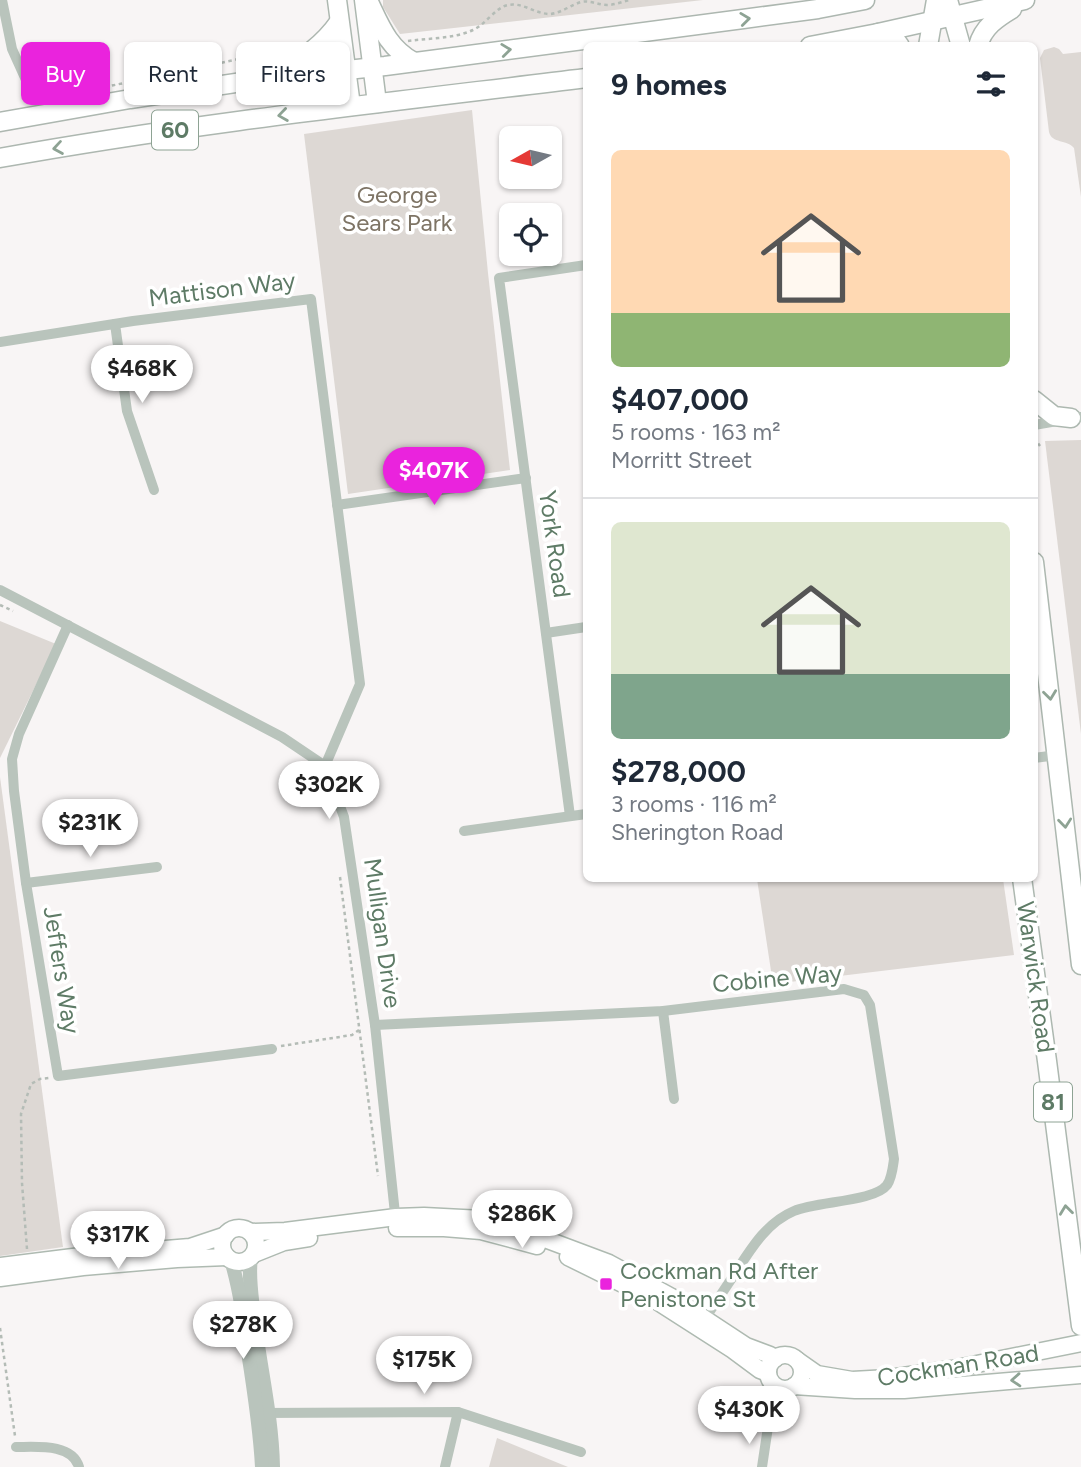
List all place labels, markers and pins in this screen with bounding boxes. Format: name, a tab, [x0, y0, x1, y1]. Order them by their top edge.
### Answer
pin: $468K	[93, 346, 191, 405]
pin: $407K	[385, 448, 483, 507]
pin: $302K	[280, 762, 378, 821]
pin: $231K	[41, 800, 139, 859]
pin: $286K	[473, 1190, 571, 1250]
pin: $317K	[69, 1212, 167, 1271]
place label: Cockman Rd After Penistone St	[620, 1256, 818, 1313]
marker: Cockman Rd After Penistone St	[598, 1276, 614, 1292]
pin: $278K	[194, 1302, 292, 1361]
pin: $175K	[375, 1336, 473, 1396]
pin: $430K	[700, 1386, 798, 1446]

